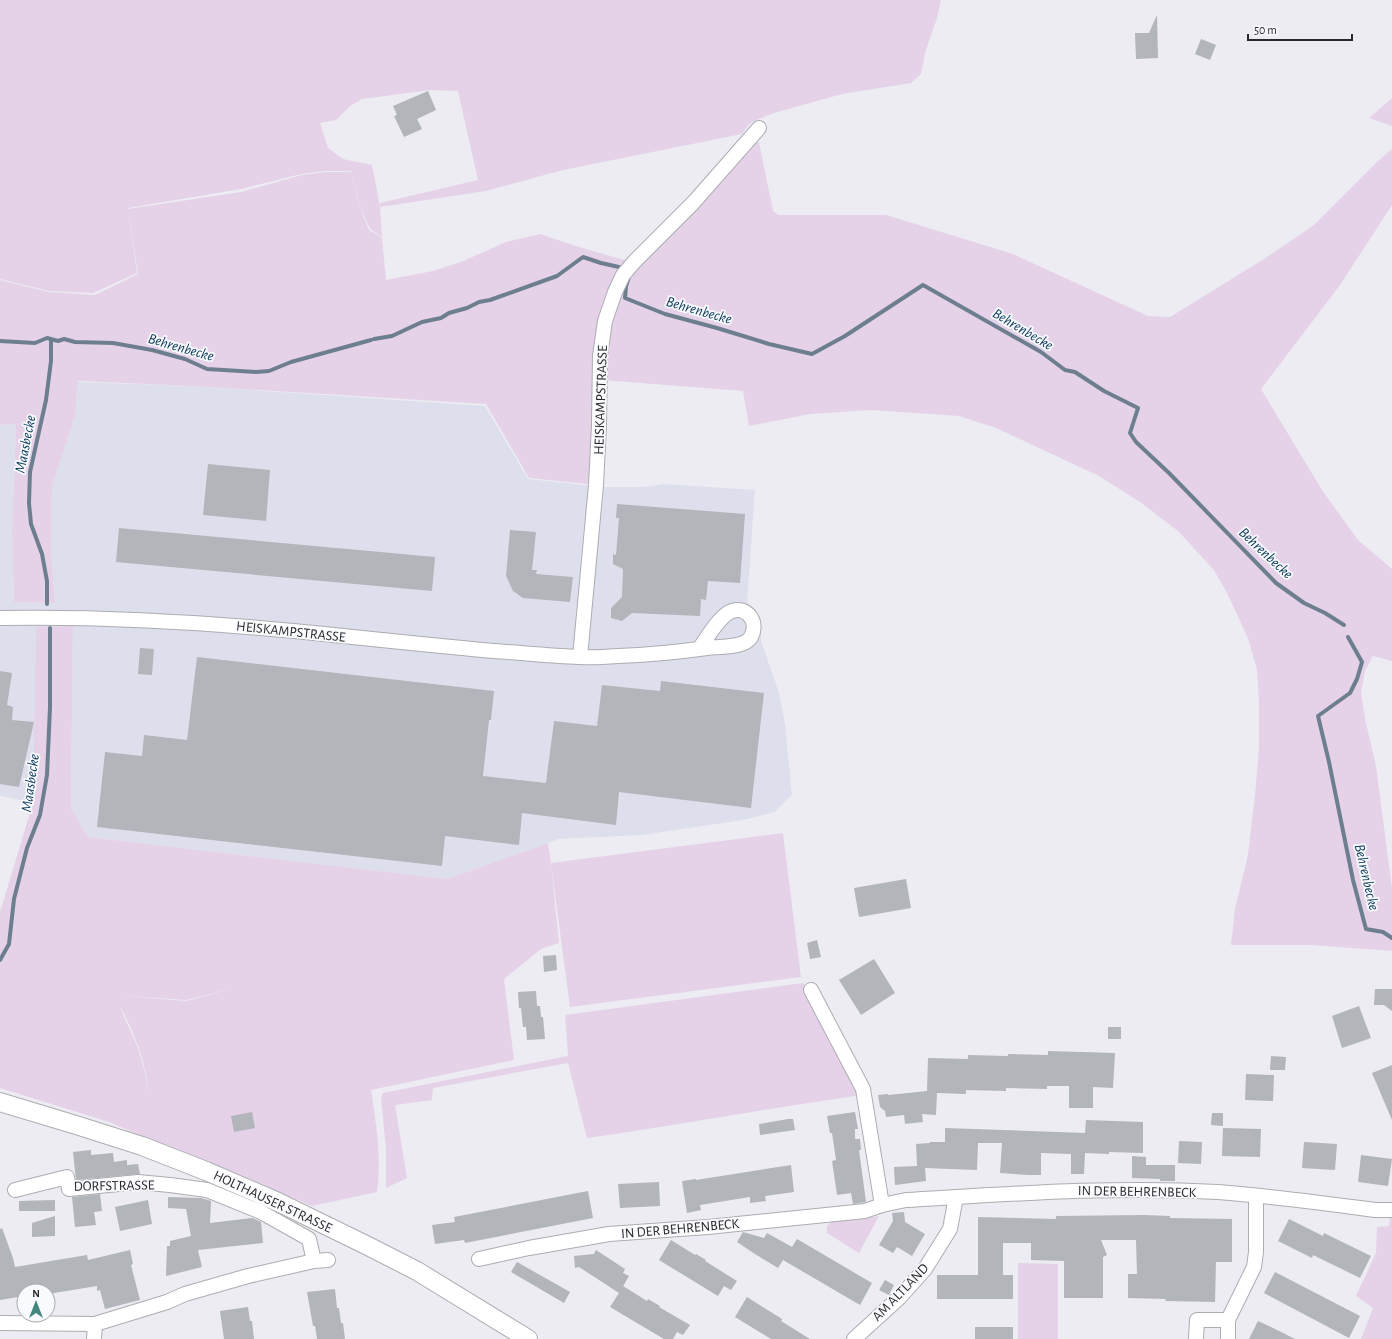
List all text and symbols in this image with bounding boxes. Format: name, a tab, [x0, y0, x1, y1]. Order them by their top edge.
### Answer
scale bar	[1248, 16, 1352, 42]
text: 50 m	[1254, 24, 1277, 36]
water label: Behrenbecke	[664, 294, 734, 327]
water label: Behrenbecke	[990, 306, 1056, 353]
water label: Behrenbecke	[146, 331, 216, 364]
street label: HEISKAMPSTRASSE	[592, 345, 610, 455]
water label: Maasbecke	[13, 414, 39, 474]
water label: Behrenbecke	[1236, 525, 1296, 582]
street label: HEISKAMPSTRASSE	[236, 619, 346, 645]
water label: Maasbecke	[19, 753, 42, 813]
water label: Behrenbecke	[1352, 843, 1381, 912]
street label: HOLTHAUSER STRASSE	[211, 1168, 334, 1236]
street label: DORFSTRASSE	[73, 1178, 155, 1194]
street label: IN DER BEHRENBECK	[1078, 1184, 1197, 1200]
street label: IN DER BEHRENBECK	[620, 1217, 740, 1241]
street label: AM ALTLAND	[870, 1261, 931, 1324]
north arrow	[16, 1283, 56, 1323]
text: N	[32, 1288, 40, 1299]

